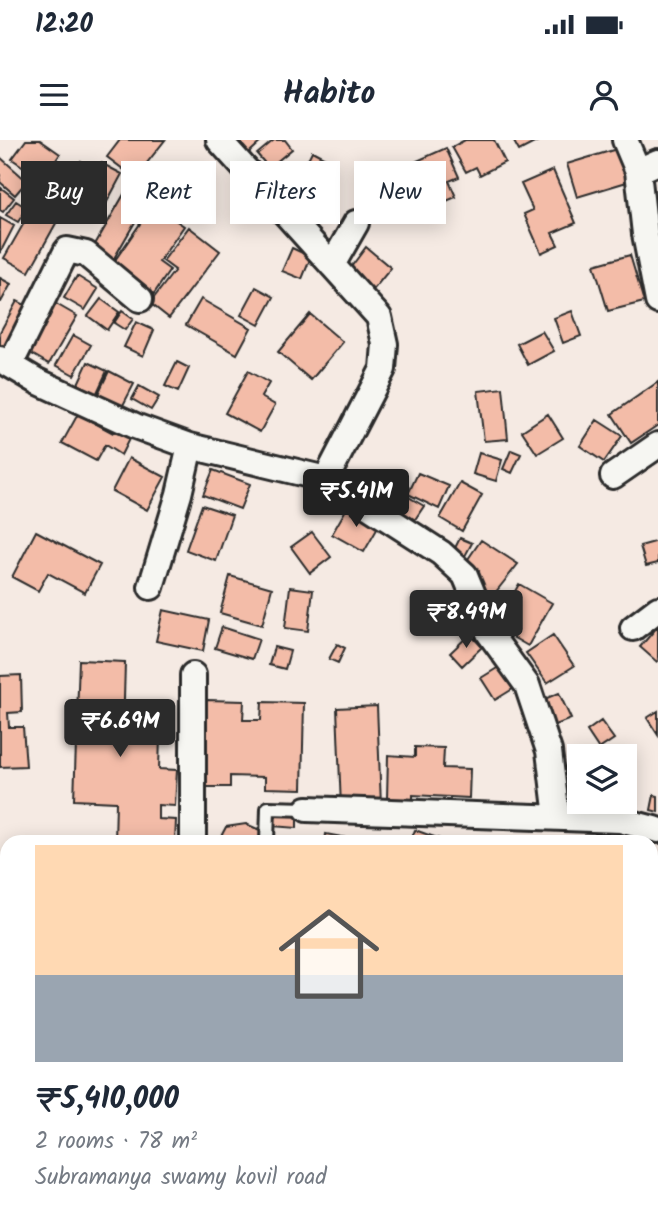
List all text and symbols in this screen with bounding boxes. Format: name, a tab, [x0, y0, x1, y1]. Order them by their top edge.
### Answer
text: 12:20	[35, 4, 93, 46]
text: Habito	[283, 69, 375, 120]
icon: menu	[35, 76, 73, 114]
icon: person	[585, 76, 623, 114]
chip: Buy	[21, 161, 107, 224]
chip: Rent	[121, 161, 216, 224]
chip: Filters	[230, 161, 340, 224]
chip: New	[354, 161, 446, 224]
pin: ₹5.41M	[299, 470, 413, 529]
text: ₹5.41M	[319, 474, 393, 510]
pin: ₹8.49M	[409, 590, 523, 650]
text: ₹8.49M	[426, 595, 506, 631]
pin: ₹6.69M	[63, 700, 177, 759]
text: ₹6.69M	[80, 704, 160, 740]
map controls	[567, 744, 637, 814]
button: layers	[567, 744, 637, 814]
icon: home	[266, 891, 392, 1017]
text: ₹5,410,000	[35, 1076, 179, 1124]
text: 2 rooms · 78 m²	[35, 1124, 197, 1160]
text: Subramanya swamy kovil road	[35, 1160, 327, 1196]

